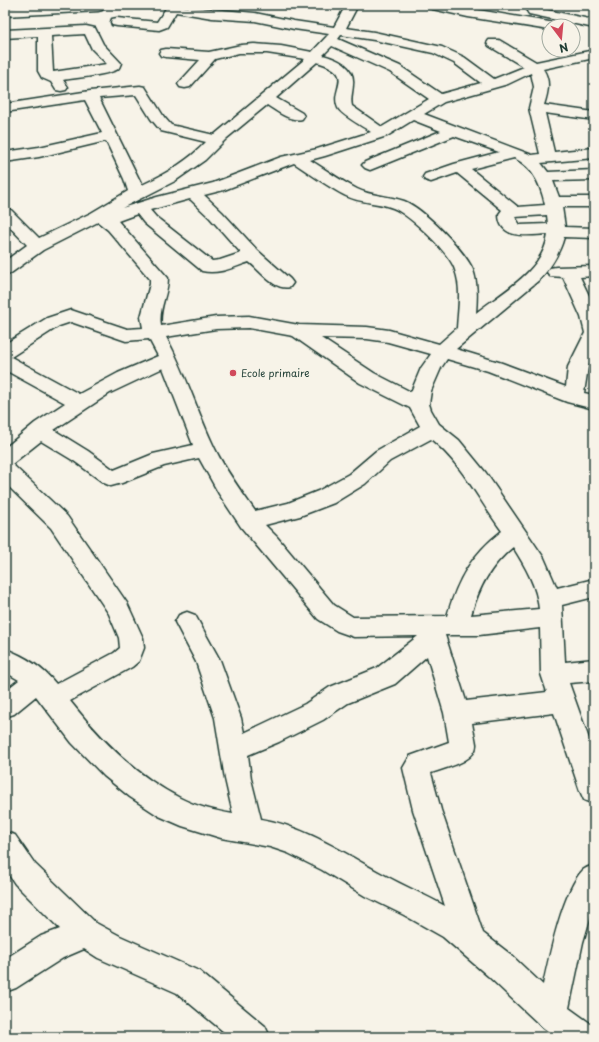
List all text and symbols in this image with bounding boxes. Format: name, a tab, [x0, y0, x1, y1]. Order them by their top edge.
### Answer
north arrow	[541, 18, 581, 58]
text: N	[557, 39, 570, 58]
place label: Ecole primaire	[241, 365, 310, 380]
marker: Ecole primaire	[228, 368, 238, 378]

